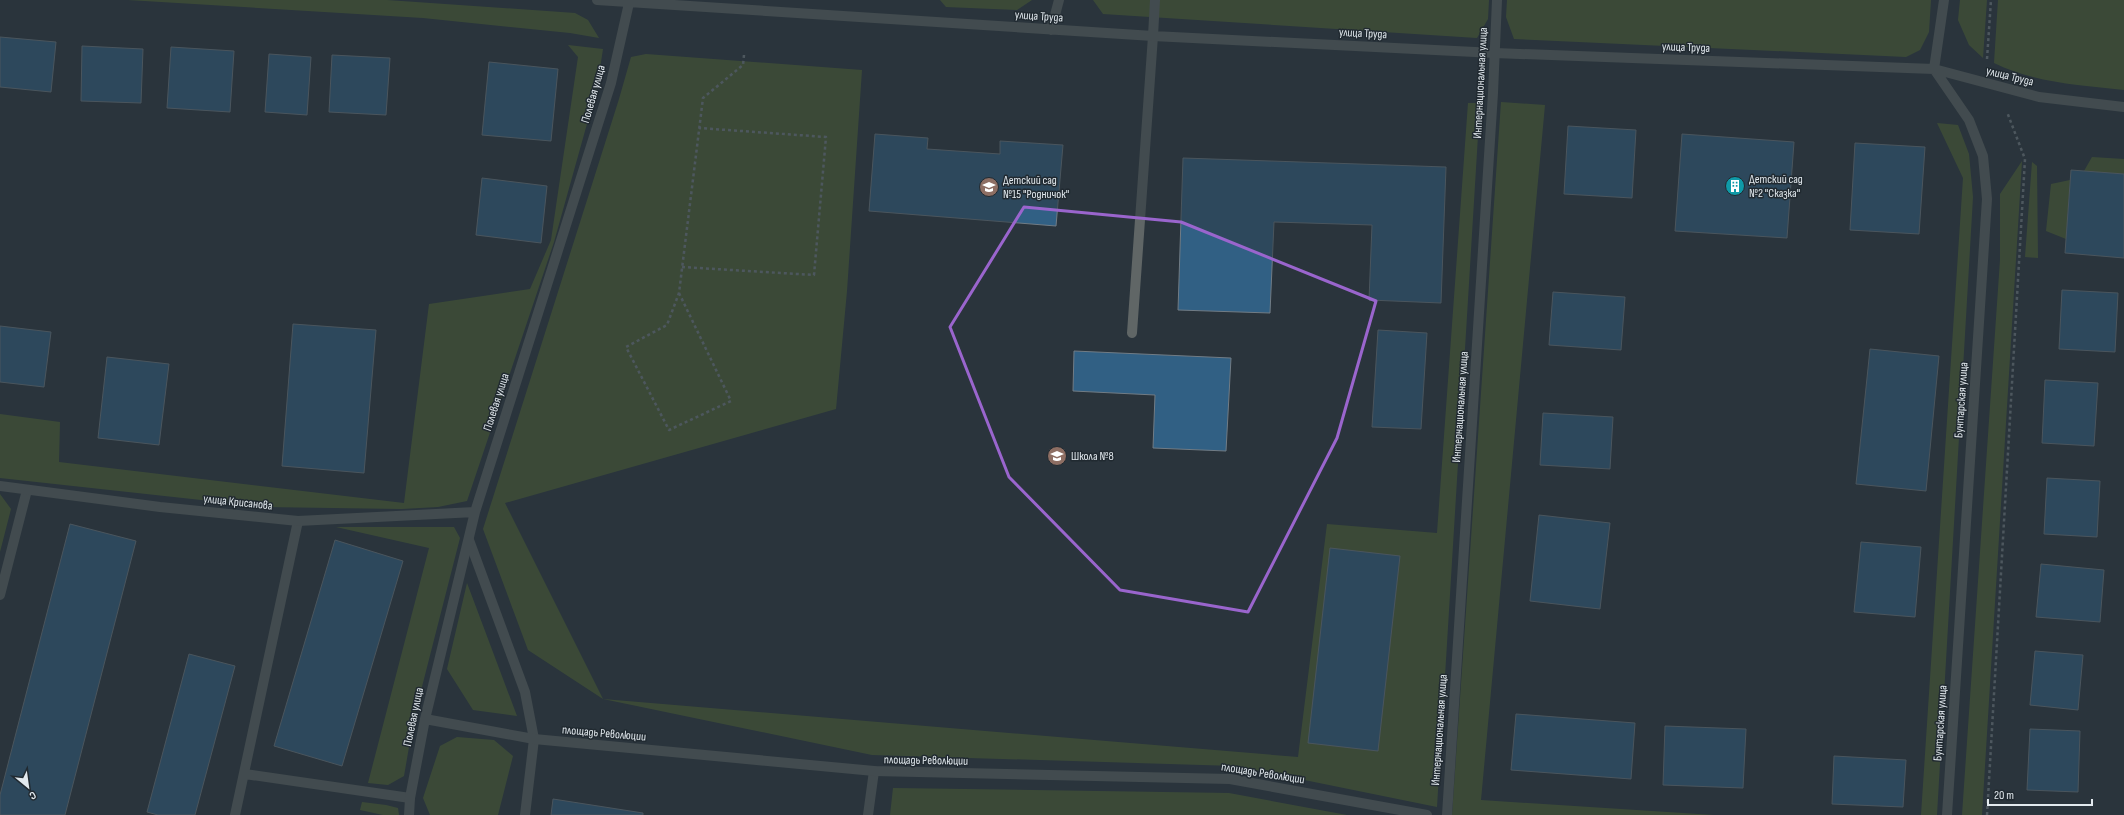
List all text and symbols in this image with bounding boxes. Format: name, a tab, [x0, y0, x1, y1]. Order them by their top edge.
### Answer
street label: улица Труда	[1014, 7, 1064, 26]
street label: улица Труда	[1338, 25, 1388, 42]
street label: Интернациональная улица	[1470, 27, 1491, 139]
street label: улица Труда	[1662, 39, 1711, 56]
street label: Полевая улица	[578, 63, 609, 125]
street label: улица Труда	[1985, 63, 2035, 90]
place label: Детский сад №2 "Сказка"	[1749, 172, 1803, 201]
place label: Детский сад №15 "Родничок"	[1003, 173, 1069, 202]
building icon: Детский сад №2 "Сказка"	[1724, 175, 1746, 197]
school or university icon: Детский сад №15 "Родничок"	[978, 176, 1000, 198]
street label: Интернациональная улица	[1449, 351, 1472, 463]
street label: Бунтарская улица	[1951, 361, 1972, 438]
street label: Полевая улица	[480, 371, 513, 433]
school or university icon: Школа №8	[1046, 445, 1068, 467]
place label: Школа №8	[1071, 449, 1114, 464]
street label: улица Крисанова	[203, 491, 274, 514]
street label: Интернациональная улица	[1428, 674, 1451, 786]
street label: Бунтарская улица	[1930, 684, 1951, 761]
street label: Полевая улица	[400, 686, 427, 748]
street label: площадь Революции	[561, 722, 647, 745]
street label: площадь Революции	[884, 752, 968, 769]
street label: площадь Революции	[1220, 759, 1306, 787]
north arrow	[8, 767, 48, 807]
scale bar	[1988, 781, 2092, 807]
text: С	[27, 788, 38, 803]
text: 20 m	[1994, 788, 2014, 803]

